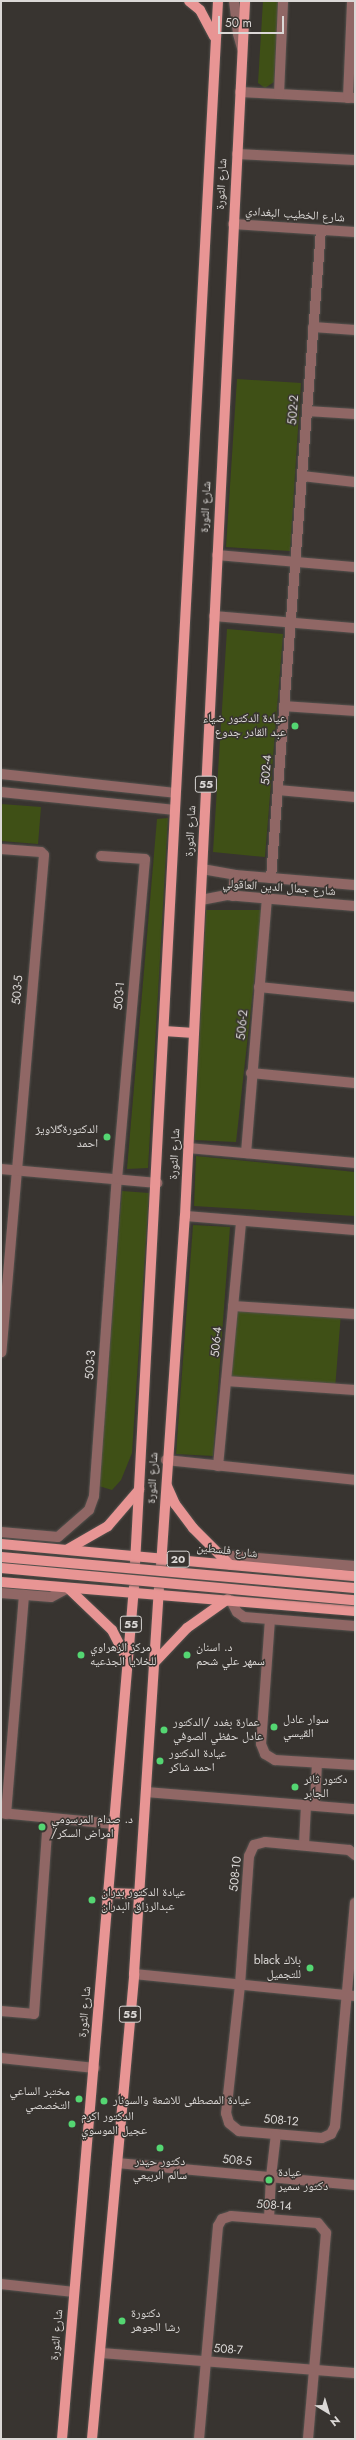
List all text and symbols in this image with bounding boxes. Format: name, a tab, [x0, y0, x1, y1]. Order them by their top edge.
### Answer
scale bar	[220, 8, 286, 34]
text: 50 m	[225, 14, 252, 32]
street label: شارع الثورة	[213, 158, 231, 210]
street label: شارع الخطيب البغدادي	[245, 204, 345, 226]
street label: 502-2	[286, 394, 302, 426]
street label: شارع الثورة	[197, 481, 215, 533]
place label: عيادة الدكتور ضياء عبد القادر جدوع	[203, 712, 286, 740]
marker: عيادة الدكتور ضياء عبد القادر جدوع	[289, 720, 301, 732]
street label: 502-4	[259, 754, 275, 786]
road number: 55	[194, 775, 218, 793]
street label: شارع الثورة	[182, 805, 200, 857]
street label: شارع جمال الدين العاقولي	[222, 877, 336, 899]
street label: 503-5	[10, 975, 26, 1005]
street label: 503-1	[112, 981, 128, 1011]
street label: 506-2	[235, 1009, 251, 1041]
place label: الدكتورةگلاويژ احمد	[36, 1123, 98, 1151]
street label: شارع الثورة	[166, 1128, 184, 1180]
marker: الدكتورةگلاويژ احمد	[101, 1131, 113, 1143]
street label: 506-4	[209, 1326, 225, 1358]
street label: 503-3	[83, 1350, 99, 1380]
street label: شارع الثورة	[144, 1452, 162, 1504]
street label: شارع فلسطين	[196, 1541, 258, 1561]
road number: 20	[166, 1550, 190, 1568]
road number: 55	[119, 1615, 143, 1633]
place label: مركز الزهراوي للخلايا الجذعيه	[90, 1641, 156, 1669]
place label: د. اسنان سمهر علي شحم	[196, 1641, 265, 1669]
marker: مركز الزهراوي للخلايا الجذعيه	[75, 1649, 87, 1661]
marker: د. اسنان سمهر علي شحم	[181, 1649, 193, 1661]
place label: سوار عادل القيسي	[283, 1713, 329, 1741]
place label: عمارة بغدد /الدكتور عادل حفظي الصوفي	[173, 1716, 263, 1744]
marker: سوار عادل القيسي	[268, 1721, 280, 1733]
marker: عمارة بغدد /الدكتور عادل حفظي الصوفي	[158, 1724, 170, 1736]
place label: عيادة الدكتور احمد شاكر	[169, 1747, 227, 1775]
marker: عيادة الدكتور احمد شاكر	[154, 1755, 166, 1767]
place label: دكتور ثائر الجابر	[304, 1773, 347, 1801]
marker: دكتور ثائر الجابر	[289, 1781, 301, 1793]
place label: د. صدام المرسومي /امراض السكر	[51, 1813, 133, 1841]
marker: د. صدام المرسومي /امراض السكر	[36, 1821, 48, 1833]
street label: 508-10	[227, 1856, 245, 1892]
place label: عيادة الدكتور بدران عبدالرزاق البدران	[101, 1886, 186, 1914]
marker: عيادة الدكتور بدران عبدالرزاق البدران	[86, 1894, 98, 1906]
place label: black بلاك للتجميل	[254, 1954, 301, 1982]
marker: black بلاك للتجميل	[304, 1962, 316, 1974]
street label: شارع الثورة	[76, 1986, 94, 2038]
road number: 55	[118, 2005, 142, 2023]
place label: مختبر الساعي التخصصي	[10, 2085, 70, 2113]
marker: مختبر الساعي التخصصي	[73, 2093, 85, 2105]
place label: عيادة المصطفى للاشعة والسونار	[113, 2094, 251, 2108]
marker: عيادة المصطفى للاشعة والسونار	[98, 2095, 110, 2107]
place label: الدكتور اكرم عجيل الموسوي	[81, 2110, 147, 2138]
street label: 508-12	[263, 2112, 299, 2130]
marker: الدكتور اكرم عجيل الموسوي	[66, 2118, 78, 2130]
marker: دكتور حيدر سالم الربيعي	[154, 2142, 166, 2154]
street label: 508-5	[222, 2153, 252, 2169]
place label: دكتور حيدر سالم الربيعي	[133, 2155, 187, 2183]
place label: عيادة دكتور سمير	[278, 2166, 328, 2194]
marker: عيادة دكتور سمير	[263, 2174, 275, 2186]
street label: 508-14	[256, 2198, 292, 2214]
place label: دكتورة رشا الجوهر	[131, 2307, 180, 2335]
street label: شارع الثورة	[48, 2309, 66, 2361]
marker: دكتورة رشا الجوهر	[116, 2315, 128, 2327]
street label: 508-7	[213, 2342, 243, 2358]
north arrow	[308, 2392, 348, 2432]
text: N	[327, 2412, 344, 2430]

